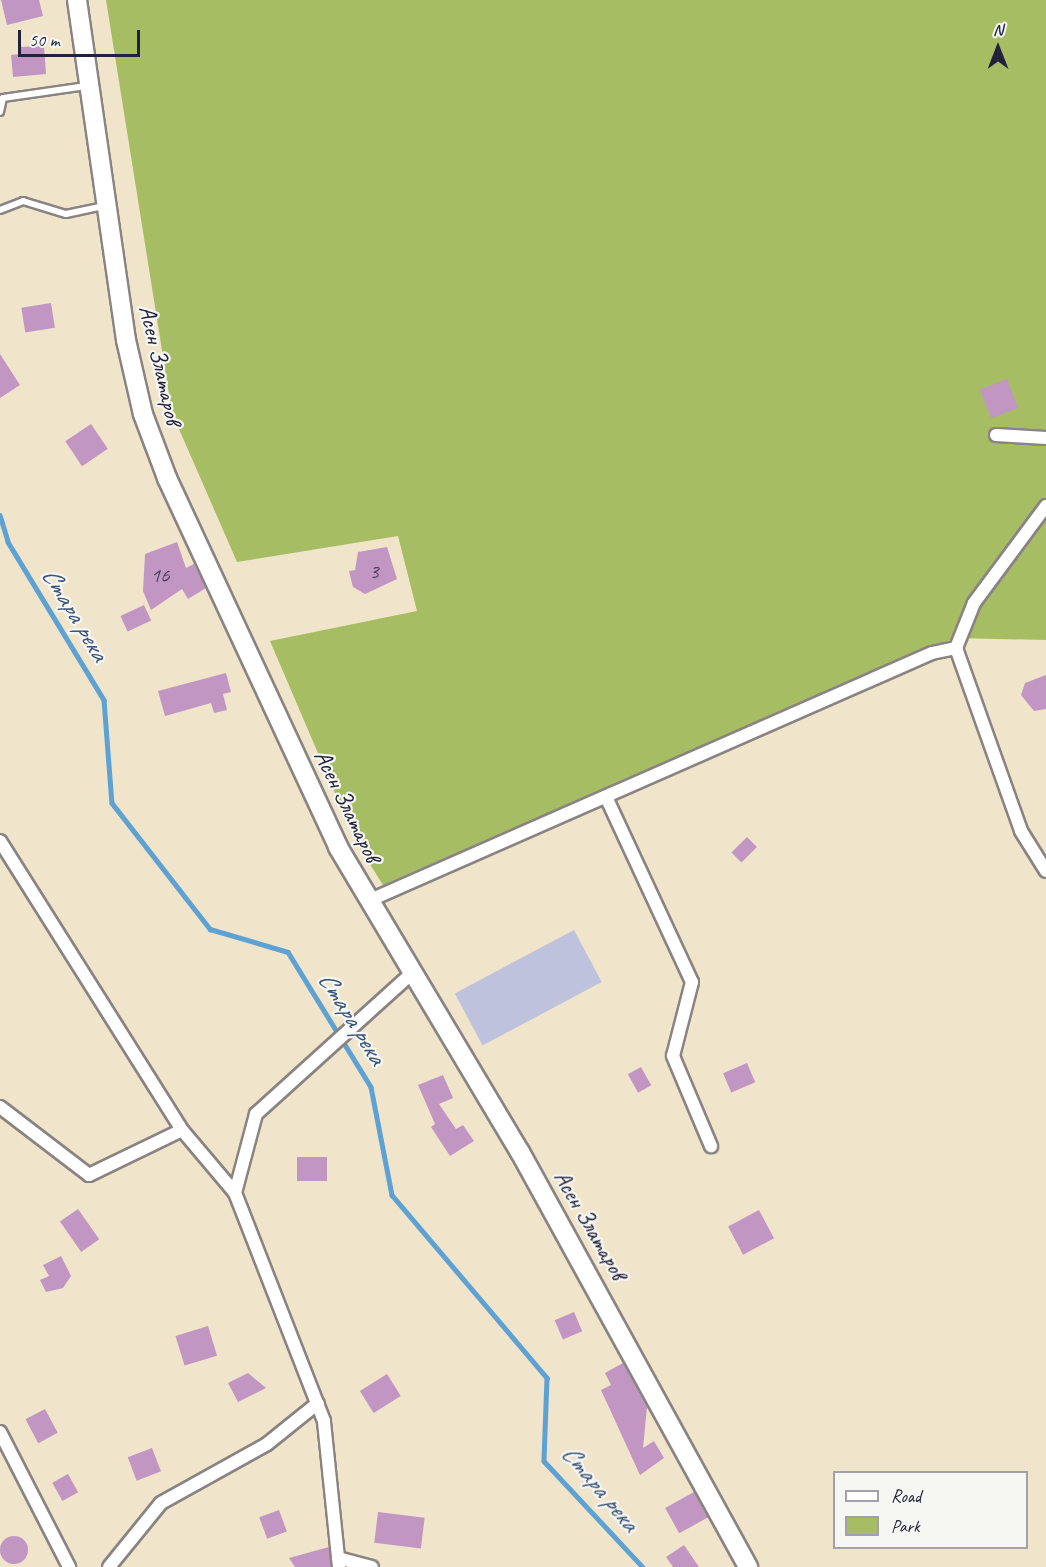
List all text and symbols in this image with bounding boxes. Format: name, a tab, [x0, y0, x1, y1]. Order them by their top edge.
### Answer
scale bar	[21, 18, 142, 56]
north arrow	[968, 18, 1028, 78]
text: N	[993, 20, 1003, 40]
text: 50 m	[29, 29, 60, 51]
street label: Асен Златаров	[132, 301, 188, 429]
house number: 3	[369, 558, 379, 584]
water label: Стара река	[35, 562, 115, 666]
house number: 16	[151, 562, 169, 588]
street label: Асен Златаров	[307, 744, 387, 868]
water label: Стара река	[312, 966, 392, 1070]
street label: Асен Златаров	[546, 1164, 634, 1286]
water label: Стара река	[555, 1439, 645, 1537]
legend	[833, 1471, 1028, 1549]
text: Road	[891, 1485, 921, 1507]
text: Park	[891, 1515, 920, 1537]

